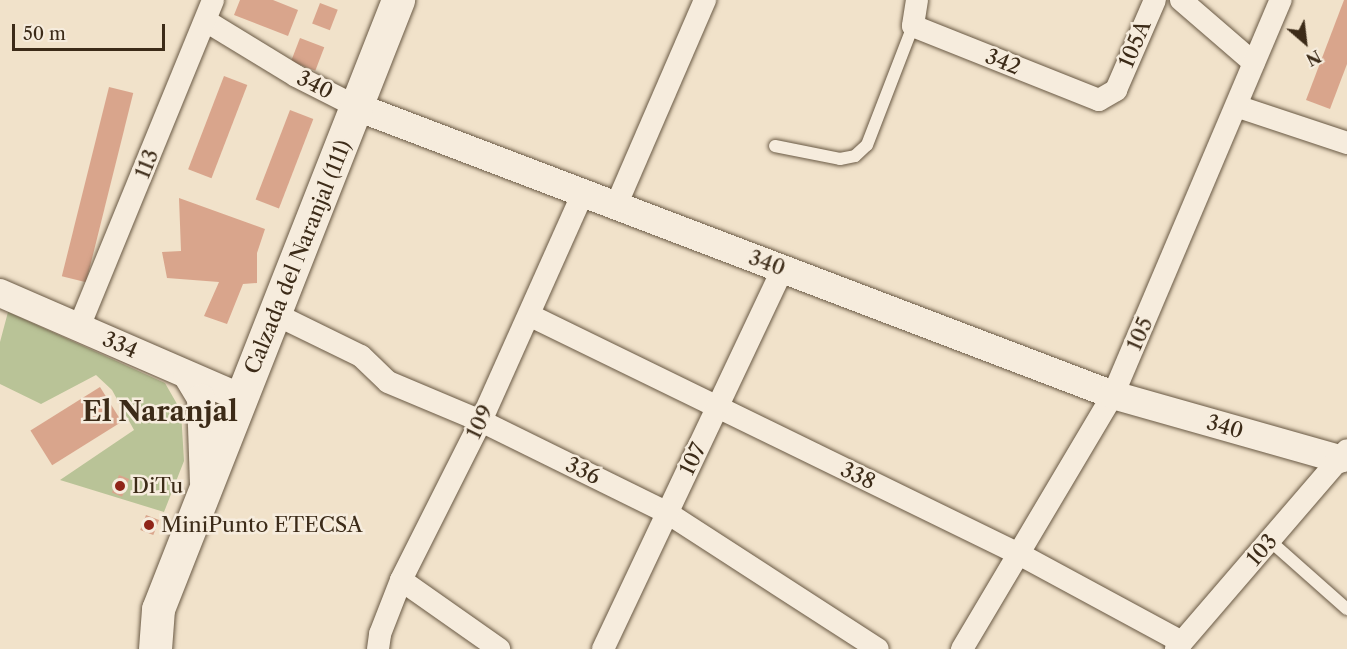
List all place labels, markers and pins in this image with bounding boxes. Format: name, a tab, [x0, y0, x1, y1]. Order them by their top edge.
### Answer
place label: DiTu	[132, 473, 183, 499]
marker: DiTu	[113, 479, 127, 493]
place label: MiniPunto ETECSA	[161, 512, 363, 538]
marker: MiniPunto ETECSA	[142, 518, 156, 532]

